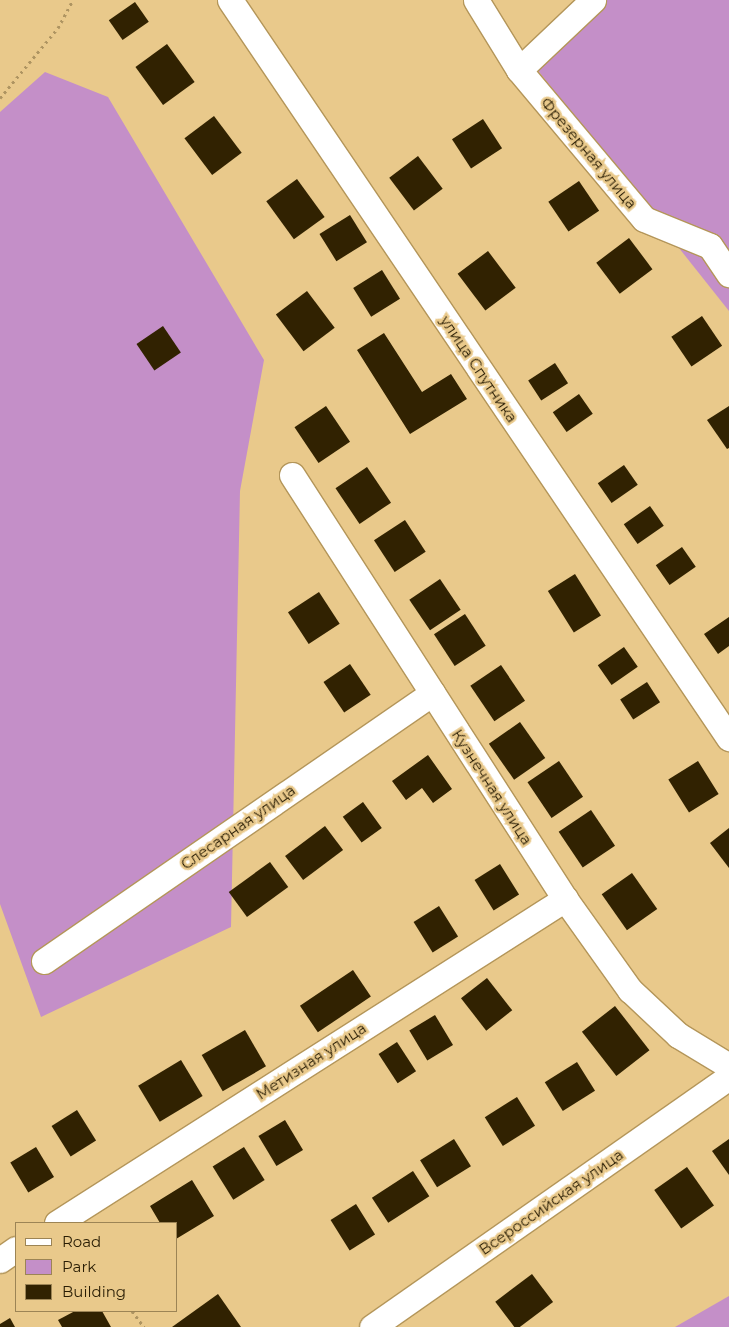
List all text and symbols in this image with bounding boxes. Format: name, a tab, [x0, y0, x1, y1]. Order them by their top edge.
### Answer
street label: Фрезерная улица	[537, 94, 641, 212]
street label: улица Спутника	[437, 312, 521, 426]
street label: Кузнечная улица	[448, 726, 536, 848]
street label: Слесарная улица	[177, 781, 299, 873]
street label: Метизная улица	[253, 1019, 369, 1103]
street label: Всероссийская улица	[476, 1145, 626, 1259]
legend	[15, 1222, 178, 1312]
text: Road	[62, 1232, 101, 1251]
text: Park	[62, 1257, 96, 1276]
text: Building	[62, 1282, 126, 1301]

